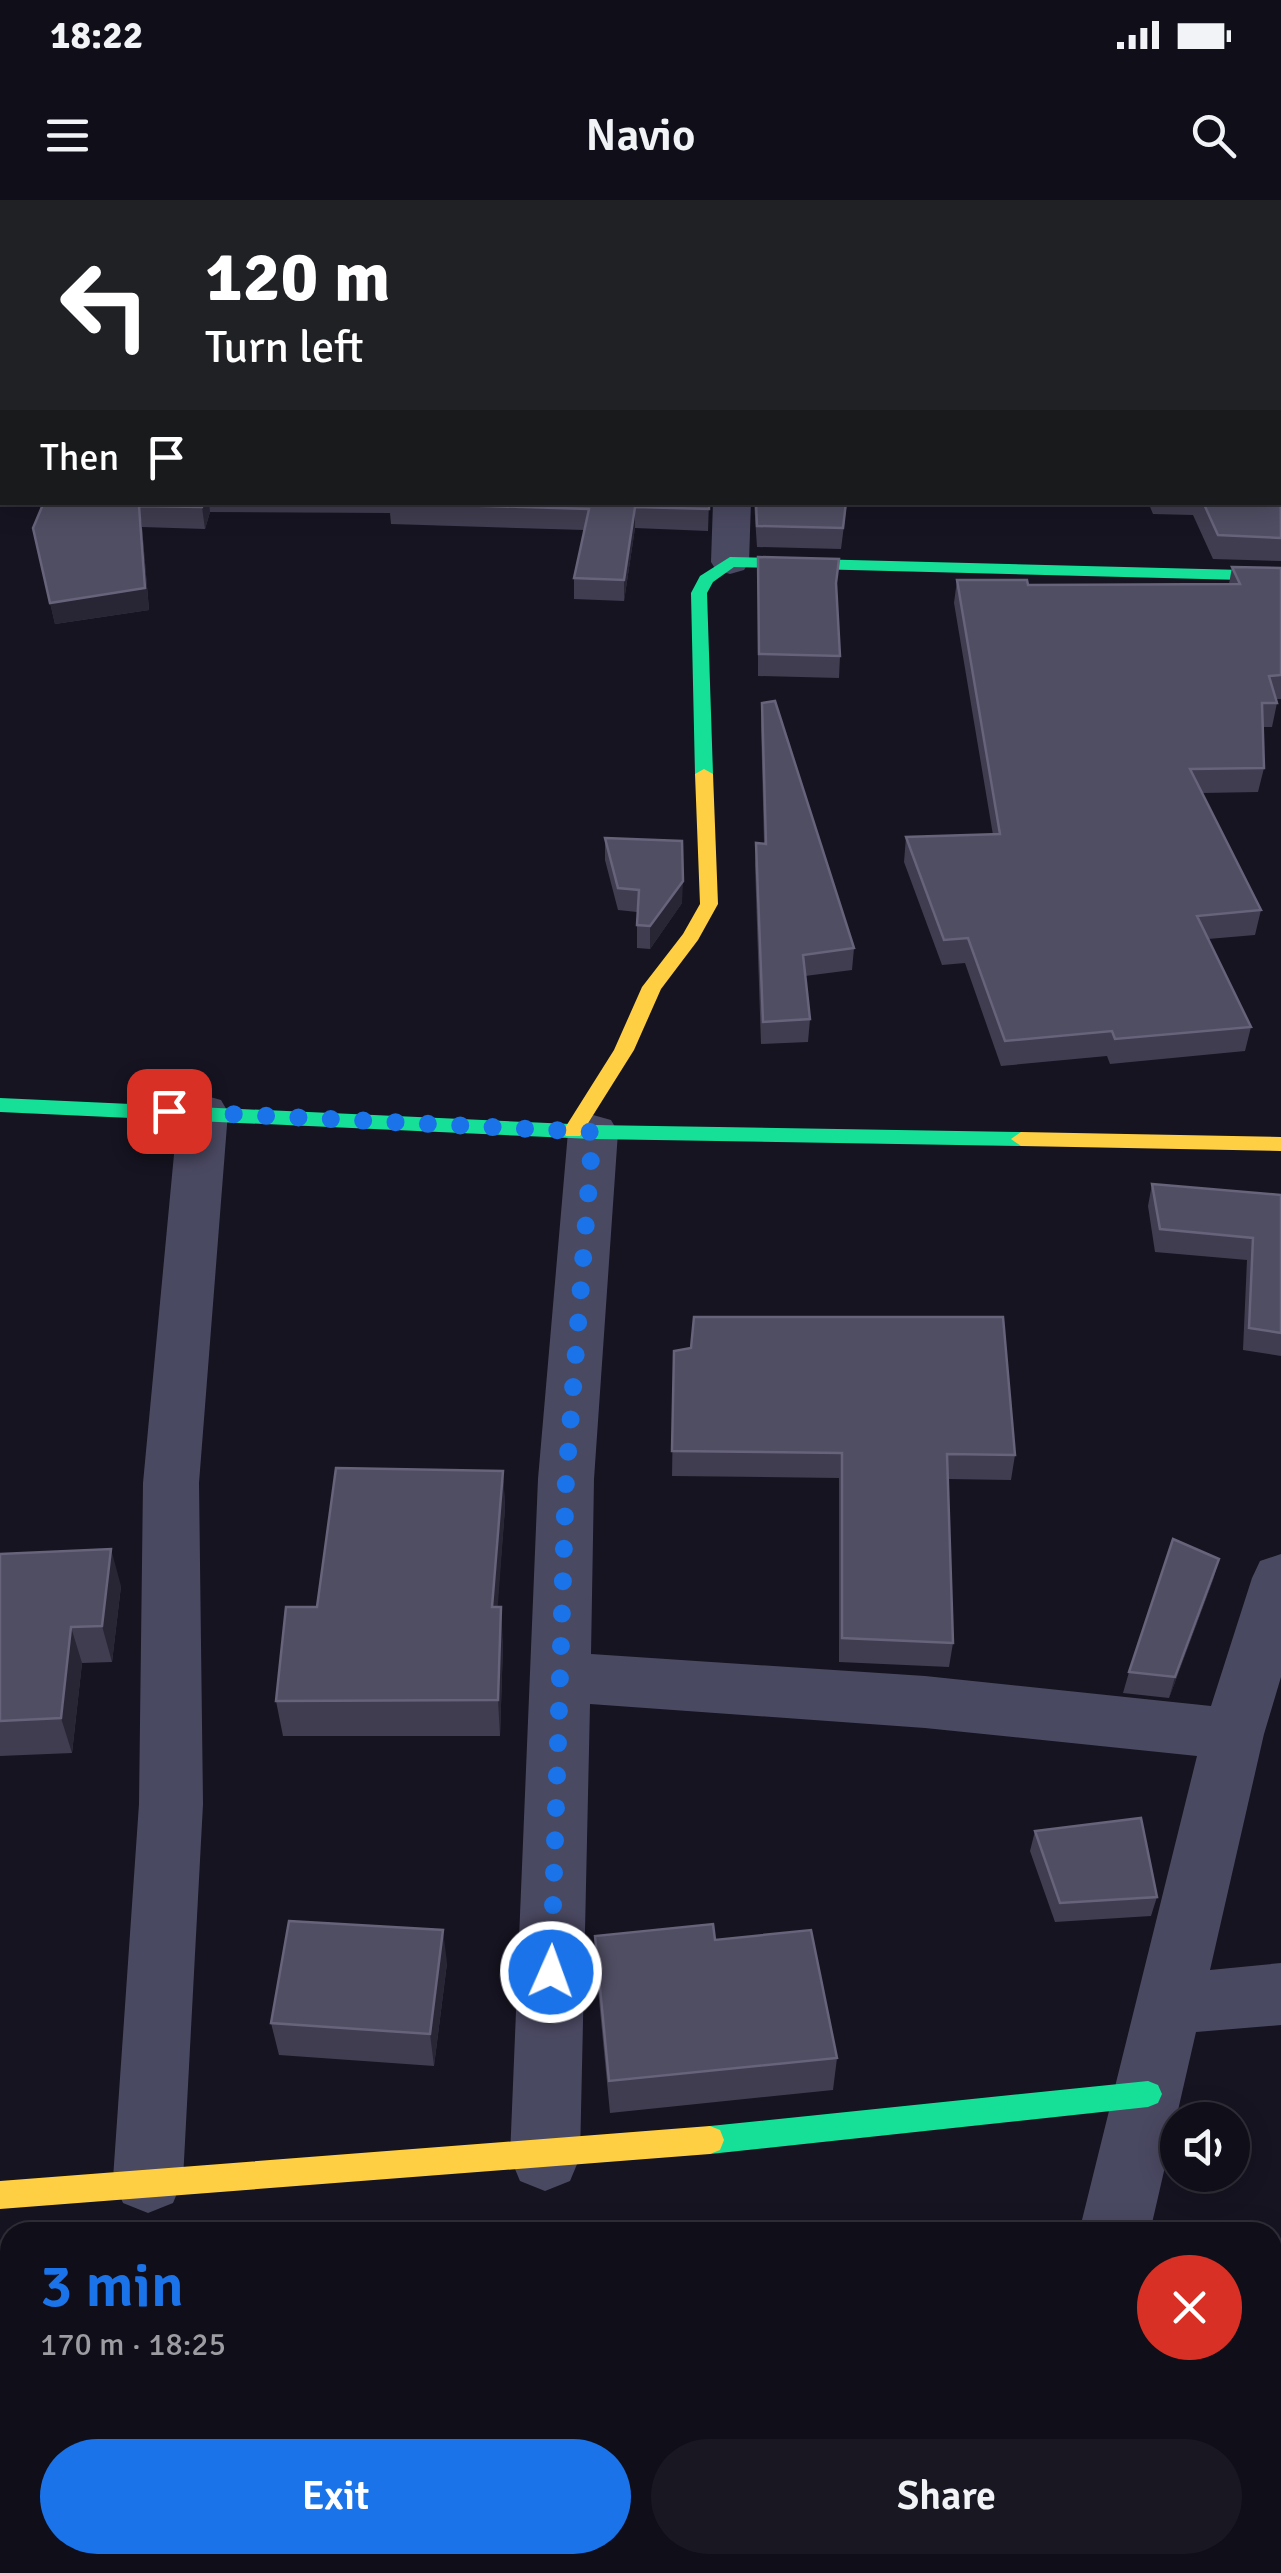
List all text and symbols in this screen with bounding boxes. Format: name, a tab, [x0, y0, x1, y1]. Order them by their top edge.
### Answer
text: 18:22	[50, 12, 143, 59]
icon: menu	[40, 108, 95, 163]
text: Navio	[586, 108, 695, 163]
icon: search	[1186, 108, 1241, 163]
text: 120 m	[205, 234, 390, 320]
icon: left	[40, 240, 170, 370]
text: Turn left	[205, 320, 364, 375]
icon: arrive	[139, 430, 194, 485]
text: Then	[40, 434, 119, 481]
pin	[127, 1069, 212, 1154]
icon: arrive	[142, 1084, 197, 1139]
position arrow	[499, 1920, 603, 2024]
map controls	[1160, 2102, 1250, 2192]
button: sound	[1160, 2102, 1250, 2192]
text: 3 min	[40, 2250, 184, 2324]
button: close	[1137, 2255, 1242, 2360]
text: 170 m · 18:25	[40, 2325, 226, 2364]
button: Exit	[40, 2439, 631, 2554]
button: Share	[651, 2439, 1242, 2554]

